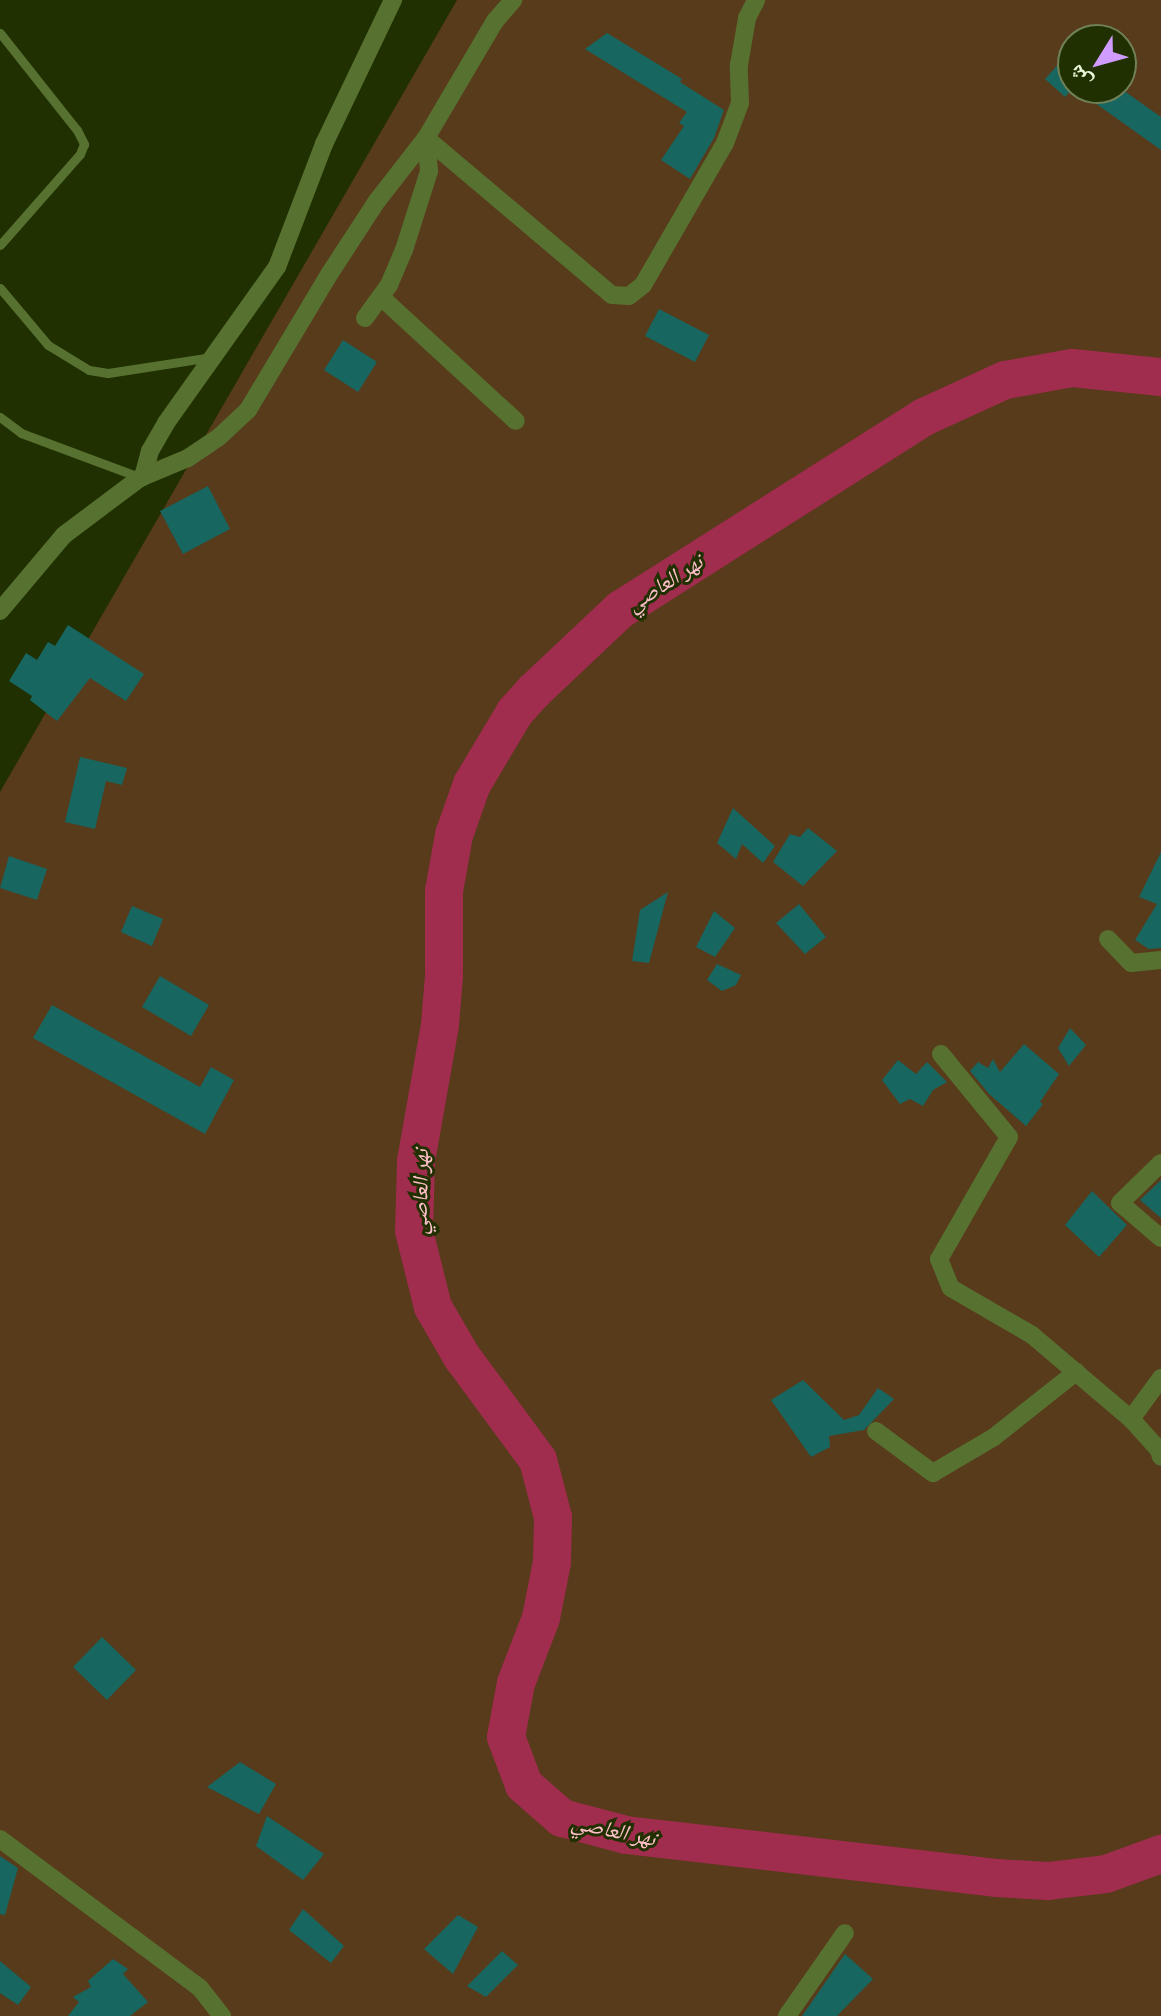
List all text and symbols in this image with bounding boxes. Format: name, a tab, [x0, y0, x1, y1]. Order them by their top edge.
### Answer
north arrow	[1057, 24, 1137, 104]
text: ش	[1062, 61, 1096, 94]
water label: نهر العاصي	[621, 548, 707, 616]
water label: نهر العاصي	[405, 1149, 433, 1235]
water label: نهر العاصي	[569, 1807, 659, 1851]

